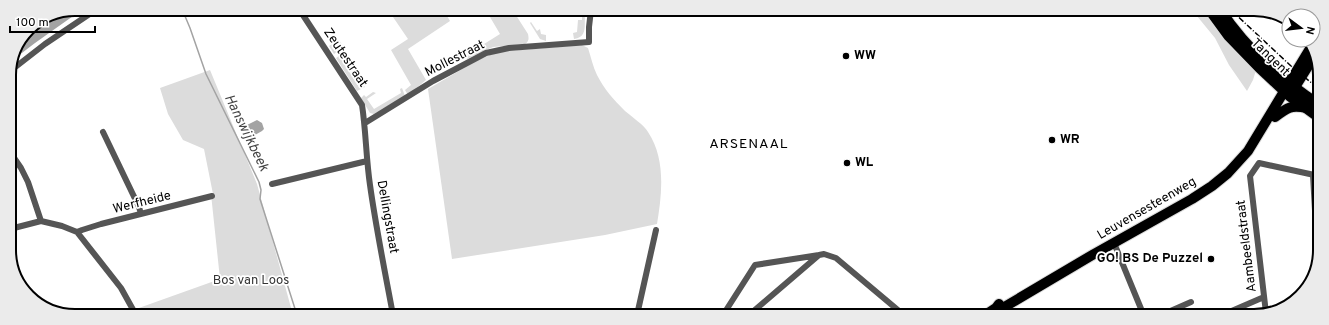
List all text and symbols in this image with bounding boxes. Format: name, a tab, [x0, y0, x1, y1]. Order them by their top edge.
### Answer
scale bar	[10, 8, 95, 34]
north arrow	[1281, 8, 1321, 48]
text: 100 m	[16, 15, 49, 31]
street label: Zeutestraat	[319, 25, 371, 91]
text: N	[1302, 25, 1317, 36]
street label: Tangent	[1247, 36, 1293, 80]
street label: Mollestraat	[422, 37, 488, 81]
place label: WW	[854, 48, 876, 64]
marker: WW	[841, 51, 851, 61]
water label: Hanswijkbeek	[220, 92, 272, 175]
place label: WR	[1060, 132, 1080, 148]
marker: WR	[1047, 135, 1057, 145]
district label: ARSENAAL	[709, 136, 789, 153]
place label: WL	[855, 155, 874, 171]
marker: WL	[842, 158, 852, 168]
street label: Leuvensesteenweg	[1095, 174, 1199, 244]
street label: Dellingstraat	[373, 179, 401, 255]
street label: Werfheide	[111, 188, 173, 218]
street label: Aambeeldstraat	[1233, 199, 1261, 293]
place label: GO! BS De Puzzel	[1097, 251, 1203, 267]
marker: GO! BS De Puzzel	[1206, 254, 1216, 264]
park label: Bos van Loos	[213, 273, 289, 289]

